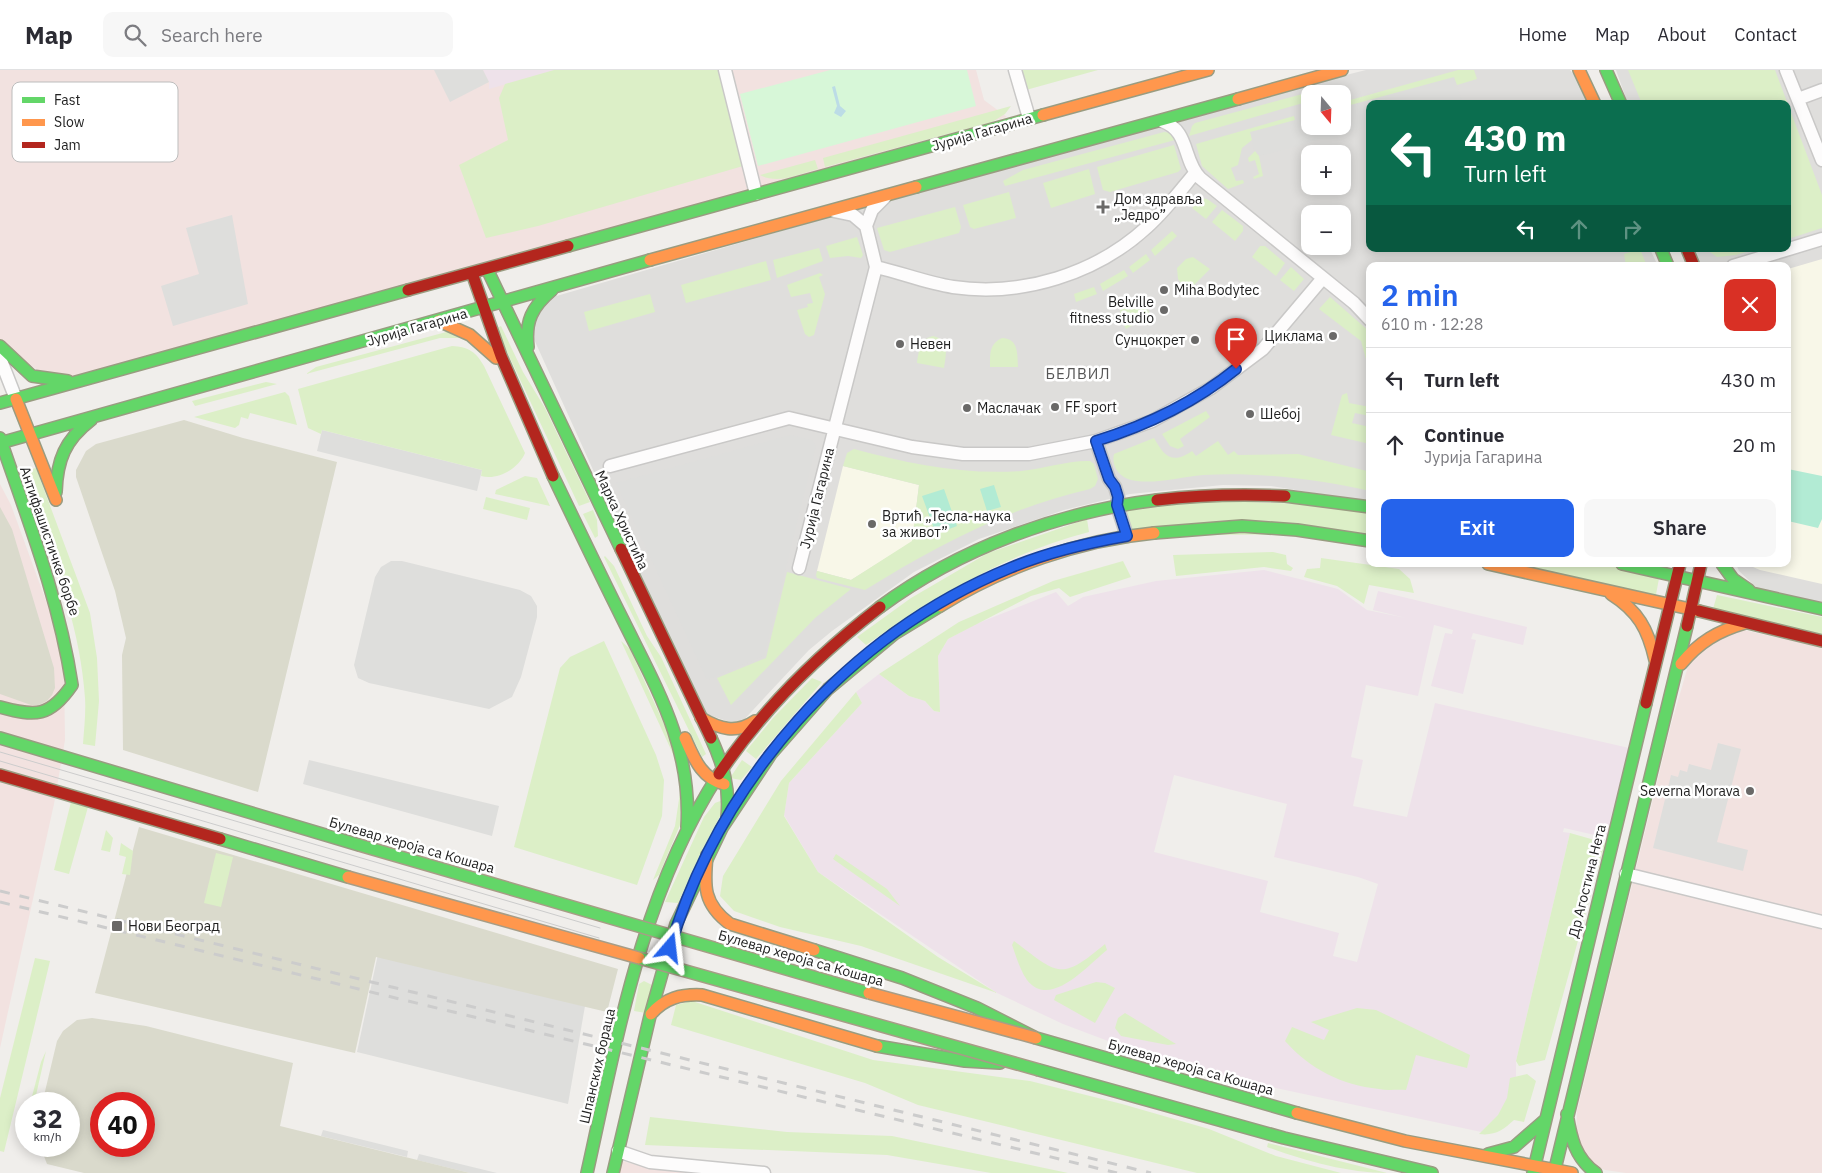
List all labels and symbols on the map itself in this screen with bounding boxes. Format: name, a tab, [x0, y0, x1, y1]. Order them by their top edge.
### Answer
legend	[12, 82, 178, 162]
north arrow	[1301, 85, 1351, 135]
text: Fast	[54, 91, 80, 109]
street label: Јурија Гагарина	[930, 109, 1035, 155]
text: Slow	[54, 113, 85, 131]
text: Jam	[54, 136, 81, 154]
place label: Дом здравља „Једро”	[1114, 190, 1203, 224]
marker: Дом здравља „Једро”	[1096, 200, 1110, 214]
place label: Miha Bodytec	[1174, 281, 1259, 299]
marker: Miha Bodytec	[1158, 284, 1170, 296]
place label: Belville fitness studio	[1070, 293, 1154, 327]
street label: Јурија Гагарина	[365, 304, 470, 350]
marker: Belville fitness studio	[1158, 304, 1170, 316]
pin	[1215, 318, 1257, 369]
place label: Циклама	[1264, 327, 1324, 345]
marker: Циклама	[1327, 330, 1339, 342]
place label: Сунцокрет	[1115, 331, 1185, 349]
marker: Сунцокрет	[1189, 334, 1201, 346]
place label: Невен	[910, 335, 951, 353]
marker: Невен	[894, 338, 906, 350]
district label: БЕЛВИЛ	[1045, 364, 1111, 383]
place label: FF sport	[1065, 398, 1117, 416]
place label: Маслачак	[977, 399, 1041, 417]
marker: FF sport	[1049, 401, 1061, 413]
marker: Маслачак	[961, 402, 973, 414]
place label: Шебој	[1260, 405, 1300, 423]
marker: Шебој	[1244, 408, 1256, 420]
street label: Јурија Гагарина	[796, 445, 838, 550]
street label: Антифашистичке борбе	[16, 464, 84, 618]
street label: Марка Христића	[591, 467, 653, 573]
place label: Вртић „Тесла-наука за живот”	[882, 507, 1012, 541]
marker: Вртић „Тесла-наука за живот”	[866, 518, 878, 530]
place label: Severna Morava	[1640, 782, 1741, 800]
marker: Severna Morava	[1744, 785, 1756, 797]
street label: Булевар хероја са Кошара	[327, 813, 497, 877]
street label: Др Агостина Нета	[1564, 822, 1610, 940]
place label: Нови Београд	[128, 917, 220, 935]
marker: Нови Београд	[110, 919, 124, 933]
position arrow	[643, 921, 695, 973]
street label: Булевар хероја са Кошара	[716, 926, 886, 990]
street label: Шпанских бораца	[575, 1006, 619, 1125]
street label: Булевар хероја са Кошара	[1106, 1035, 1276, 1099]
speed limit sign: 40	[90, 1092, 155, 1157]

